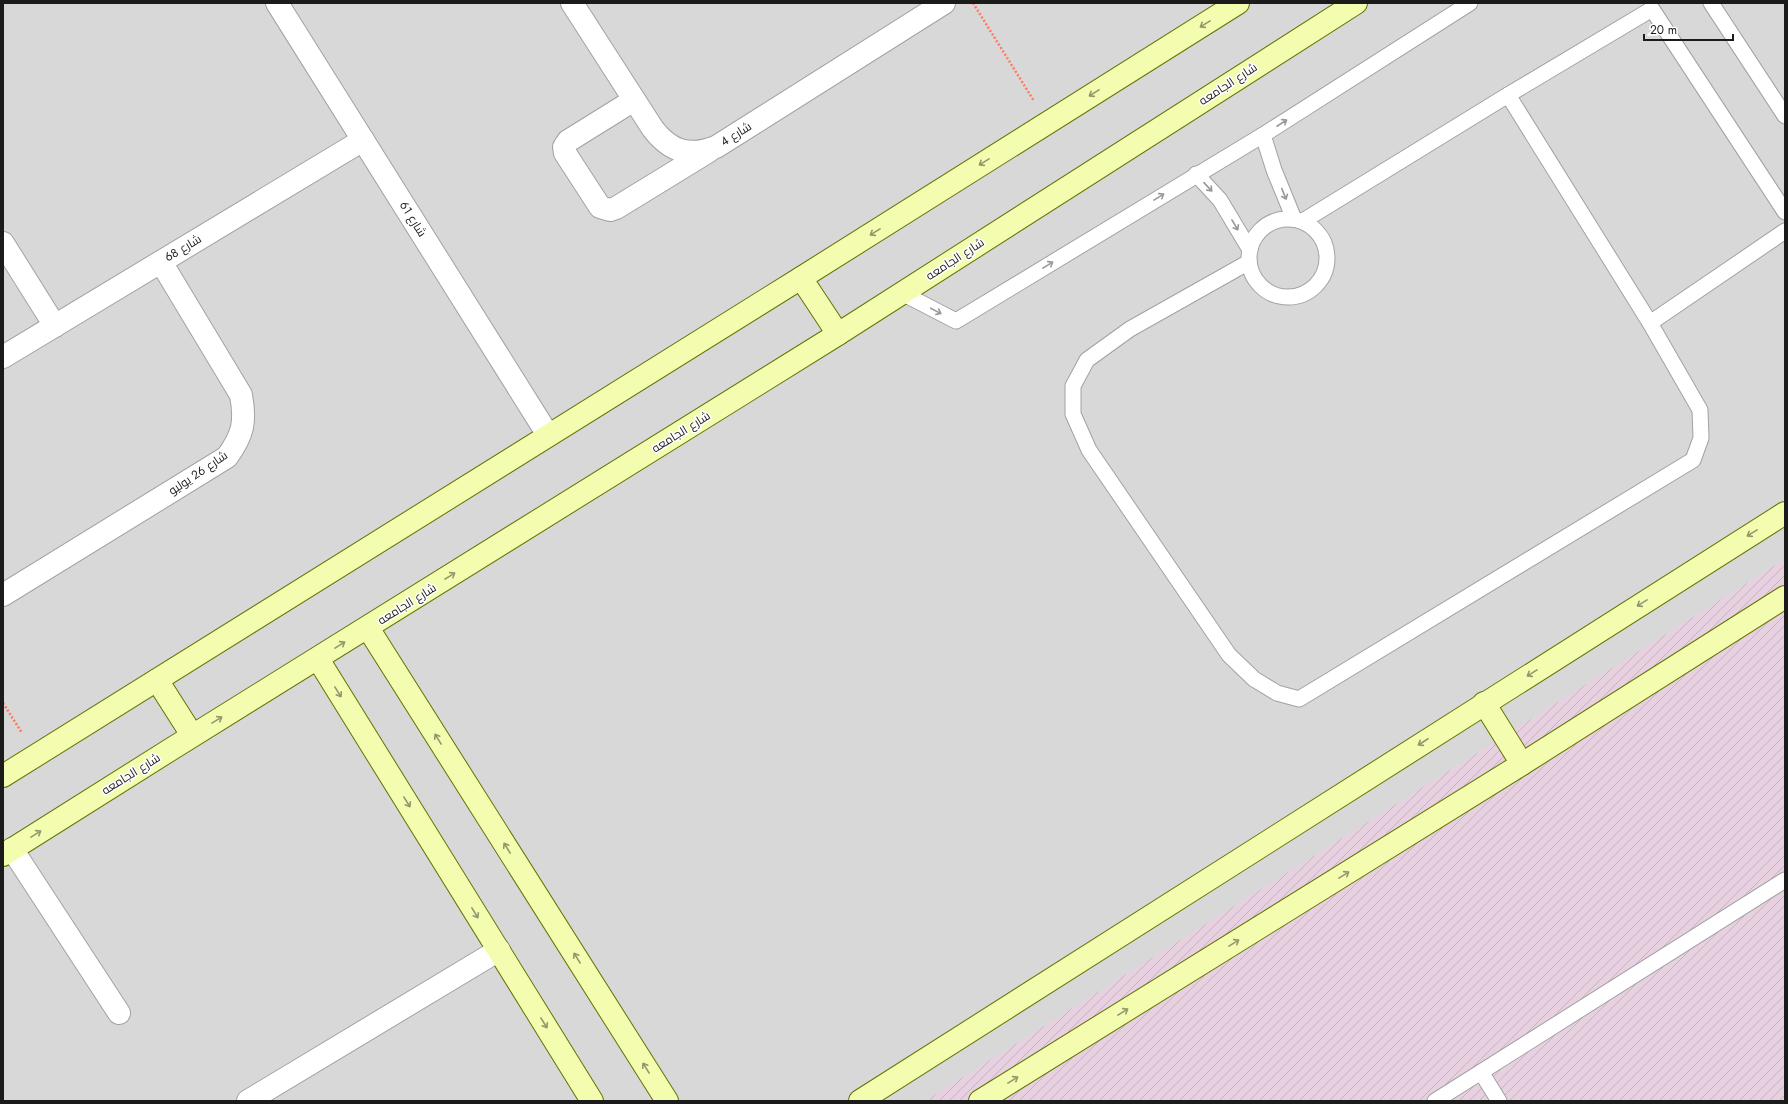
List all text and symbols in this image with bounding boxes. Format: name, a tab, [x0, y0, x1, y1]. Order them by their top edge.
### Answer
scale bar	[1644, 16, 1733, 42]
one-way arrow	[1199, 19, 1210, 28]
text: 20 m	[1650, 21, 1677, 39]
street label: شارع الجامعه	[1195, 58, 1261, 110]
one-way arrow	[1088, 89, 1100, 97]
street label: شارع 4	[717, 117, 755, 151]
one-way arrow	[1276, 119, 1287, 127]
one-way arrow	[979, 158, 990, 166]
one-way arrow	[1203, 182, 1213, 192]
one-way arrow	[1281, 188, 1289, 200]
one-way arrow	[1153, 193, 1164, 201]
street label: شارع 61	[395, 198, 431, 240]
one-way arrow	[1231, 219, 1239, 230]
one-way arrow	[869, 228, 881, 236]
street label: شارع 68	[161, 230, 205, 266]
street label: شارع الجامعه	[922, 233, 988, 285]
one-way arrow	[1042, 261, 1053, 269]
one-way arrow	[930, 308, 942, 315]
street label: شارع الجامعه	[648, 407, 714, 457]
street label: شارع 26 يوليو	[165, 446, 231, 500]
one-way arrow	[1746, 530, 1758, 538]
one-way arrow	[444, 572, 456, 580]
street label: شارع الجامعه	[374, 579, 440, 629]
one-way arrow	[1637, 599, 1648, 607]
one-way arrow	[334, 641, 345, 649]
one-way arrow	[1526, 669, 1538, 677]
one-way arrow	[335, 686, 343, 698]
one-way arrow	[211, 716, 222, 724]
one-way arrow	[434, 734, 442, 745]
one-way arrow	[1418, 738, 1429, 746]
street label: شارع الجامعه	[98, 749, 164, 799]
one-way arrow	[403, 796, 411, 807]
one-way arrow	[30, 830, 41, 838]
one-way arrow	[503, 843, 512, 854]
one-way arrow	[1338, 871, 1349, 879]
one-way arrow	[472, 907, 480, 919]
one-way arrow	[1228, 939, 1240, 947]
one-way arrow	[573, 953, 581, 964]
one-way arrow	[1118, 1008, 1129, 1016]
one-way arrow	[540, 1017, 548, 1028]
one-way arrow	[642, 1062, 650, 1074]
one-way arrow	[1007, 1076, 1019, 1084]

